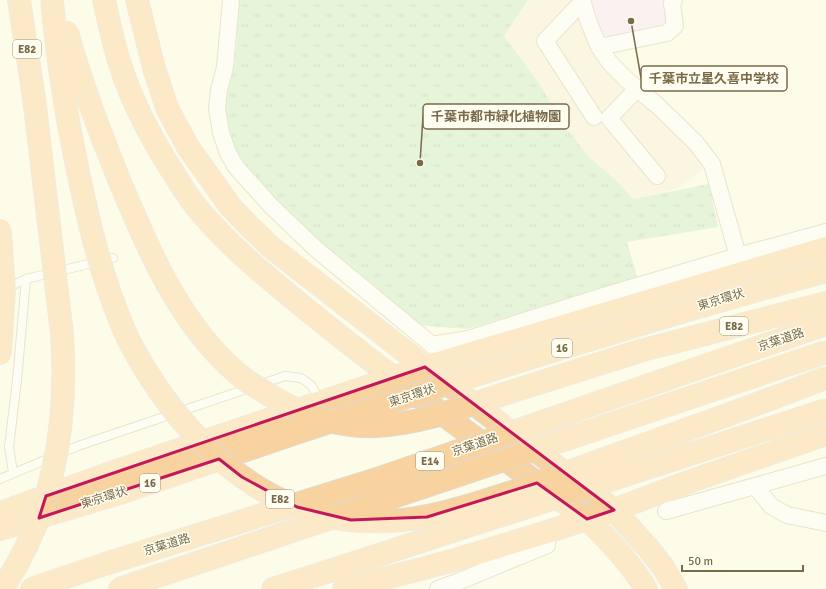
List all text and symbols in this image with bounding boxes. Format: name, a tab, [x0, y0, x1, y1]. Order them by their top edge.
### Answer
road number: E82	[13, 40, 41, 58]
callout: 千葉市立星久喜中学校	[641, 66, 787, 91]
text: 千葉市立星久喜中学校	[649, 71, 779, 87]
callout: 千葉市都市緑化植物園	[423, 104, 569, 129]
text: 千葉市都市緑化植物園	[431, 109, 561, 125]
street label: 東京環状	[696, 286, 746, 314]
road number: E82	[720, 317, 748, 335]
street label: 京葉道路	[756, 325, 806, 355]
road number: 16	[552, 339, 572, 357]
street label: 東京環状	[387, 381, 437, 411]
street label: 京葉道路	[450, 430, 500, 460]
road number: E14	[416, 452, 444, 470]
road number: 16	[140, 474, 160, 492]
street label: 東京環状	[79, 484, 129, 512]
road number: E82	[266, 490, 294, 508]
street label: 京葉道路	[142, 531, 192, 559]
scale bar	[682, 547, 803, 573]
text: 50 m	[688, 554, 713, 569]

